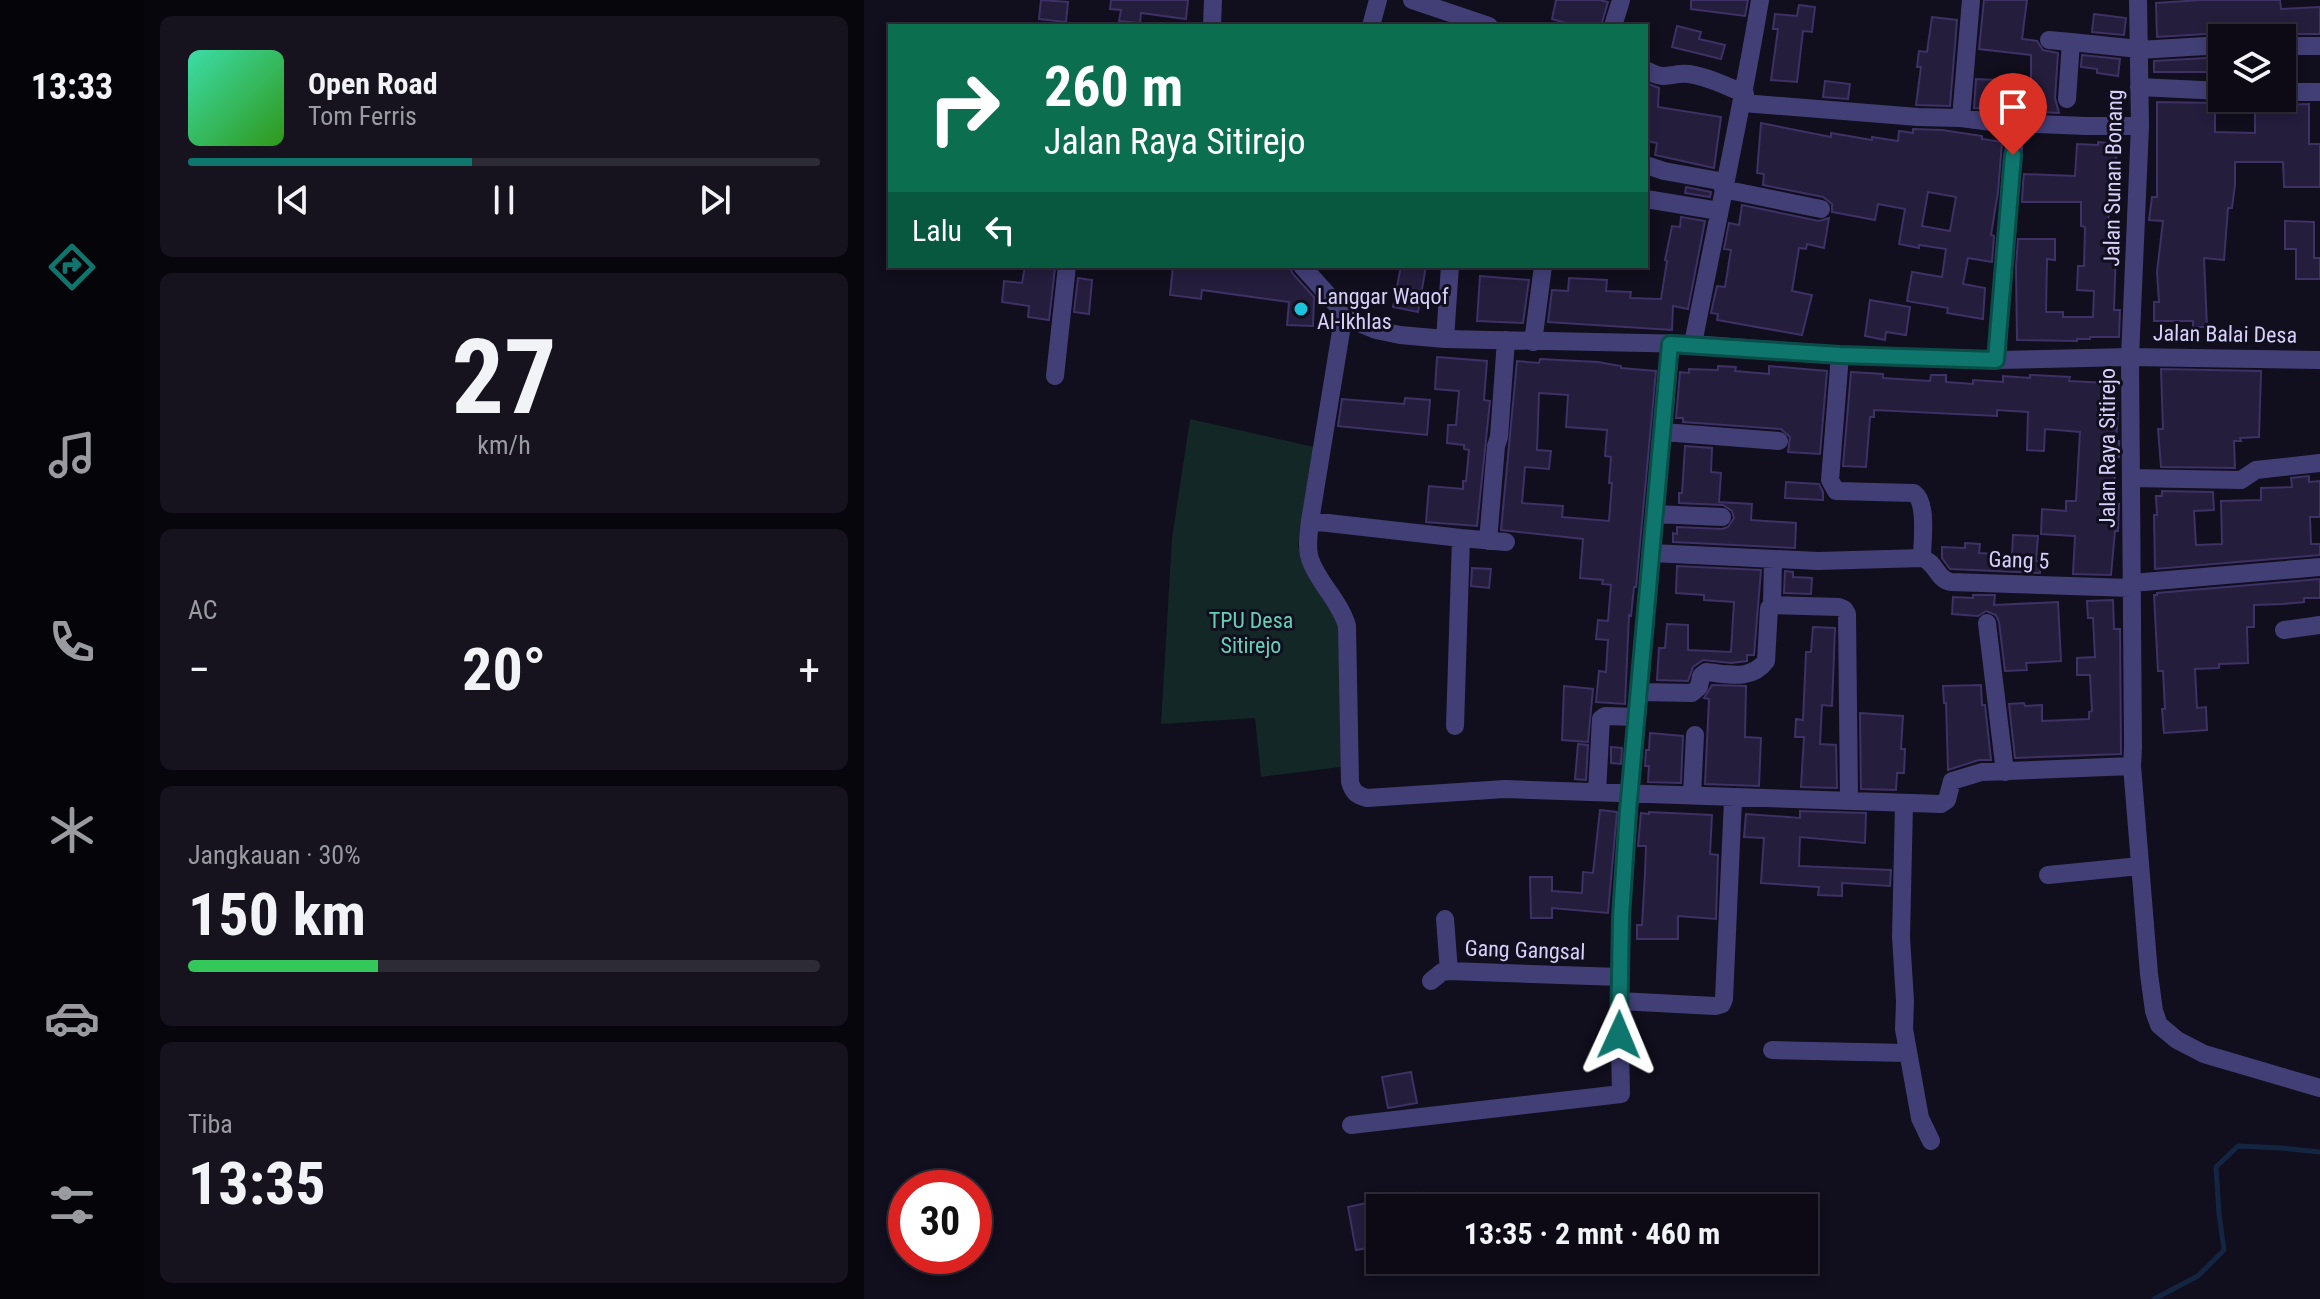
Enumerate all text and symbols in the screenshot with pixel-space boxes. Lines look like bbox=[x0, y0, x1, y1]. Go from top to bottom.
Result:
map controls bbox=[2208, 24, 2296, 112]
button: layers bbox=[2208, 24, 2296, 112]
text: 260 m bbox=[1044, 54, 1183, 120]
icon: right bbox=[912, 56, 1016, 160]
text: 13:33 bbox=[31, 66, 113, 108]
text: Open Road bbox=[308, 66, 438, 101]
pin bbox=[1979, 73, 2047, 155]
icon: arrive bbox=[1991, 85, 2035, 129]
street label: Jalan Sunan Bonang bbox=[2099, 89, 2127, 267]
text: Tom Ferris bbox=[308, 101, 417, 131]
text: Jalan Raya Sitirejo bbox=[1044, 121, 1306, 163]
icon: previous bbox=[271, 178, 315, 222]
icon: pause bbox=[482, 178, 526, 222]
icon: next bbox=[693, 178, 737, 222]
icon: left bbox=[978, 208, 1022, 252]
text: Lalu bbox=[912, 213, 962, 248]
icon: directions bbox=[44, 239, 100, 295]
place label: Langgar Waqof Al-Ikhlas bbox=[1317, 284, 1449, 334]
marker: Langgar Waqof Al-Ikhlas bbox=[1292, 300, 1310, 318]
text: 27 bbox=[451, 317, 557, 438]
street label: Jalan Balai Desa bbox=[2153, 320, 2297, 348]
street label: Jalan Raya Sitirejo bbox=[2095, 368, 2120, 528]
icon: music bbox=[44, 427, 100, 483]
text: km/h bbox=[477, 430, 531, 460]
street label: Gang 5 bbox=[1988, 546, 2050, 574]
text: AC bbox=[188, 595, 218, 625]
park label: TPU Desa Sitirejo bbox=[1209, 608, 1293, 658]
icon: phone bbox=[44, 614, 100, 670]
text: 20° bbox=[462, 634, 546, 705]
text: − bbox=[188, 644, 210, 696]
text: + bbox=[798, 644, 820, 696]
icon: climate bbox=[44, 802, 100, 858]
text: Jangkauan · 30% bbox=[188, 840, 361, 870]
text: 150 km bbox=[188, 879, 366, 950]
street label: Gang Gangsal bbox=[1464, 935, 1586, 965]
icon: car bbox=[44, 990, 100, 1046]
position arrow bbox=[1577, 993, 1661, 1077]
text: Tiba bbox=[188, 1109, 233, 1139]
text: 13:35 bbox=[188, 1148, 326, 1219]
speed limit sign: 30 bbox=[888, 1170, 992, 1274]
icon: filters bbox=[44, 1177, 100, 1233]
text: 13:35 · 2 mnt · 460 m bbox=[1464, 1216, 1720, 1251]

